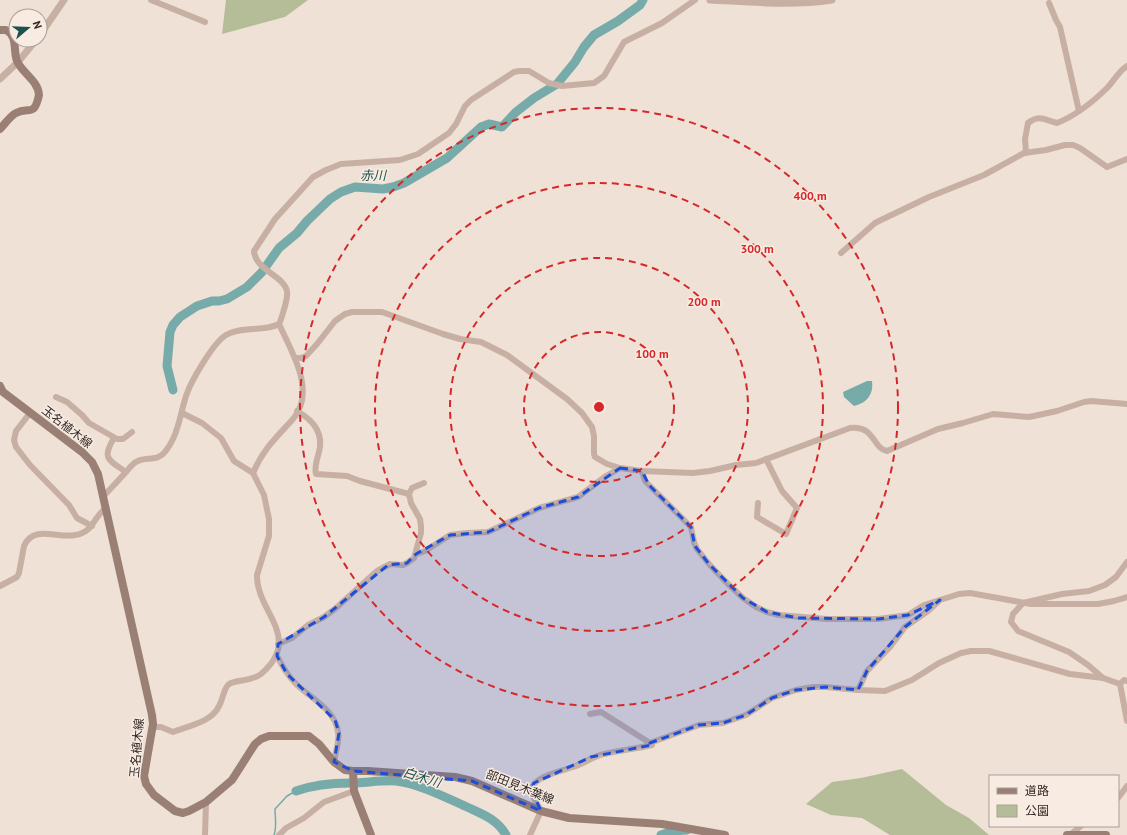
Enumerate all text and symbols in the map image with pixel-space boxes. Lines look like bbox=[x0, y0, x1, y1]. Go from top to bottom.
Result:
north arrow bbox=[8, 8, 48, 48]
text: N bbox=[30, 19, 45, 30]
water label: 赤川 bbox=[360, 167, 388, 184]
text: 400 m bbox=[793, 188, 827, 203]
text: 300 m bbox=[740, 241, 774, 256]
text: 200 m bbox=[687, 294, 721, 309]
text: 100 m bbox=[635, 346, 669, 361]
centre of rings bbox=[592, 400, 606, 414]
street label: 玉名植木線 bbox=[39, 402, 96, 451]
street label: 玉名植木線 bbox=[126, 717, 147, 779]
water label: 白木川 bbox=[401, 764, 445, 792]
street label: 部田見木葉線 bbox=[484, 766, 556, 807]
legend bbox=[989, 775, 1119, 827]
text: 道路 bbox=[1025, 783, 1049, 798]
text: 公園 bbox=[1025, 803, 1049, 818]

